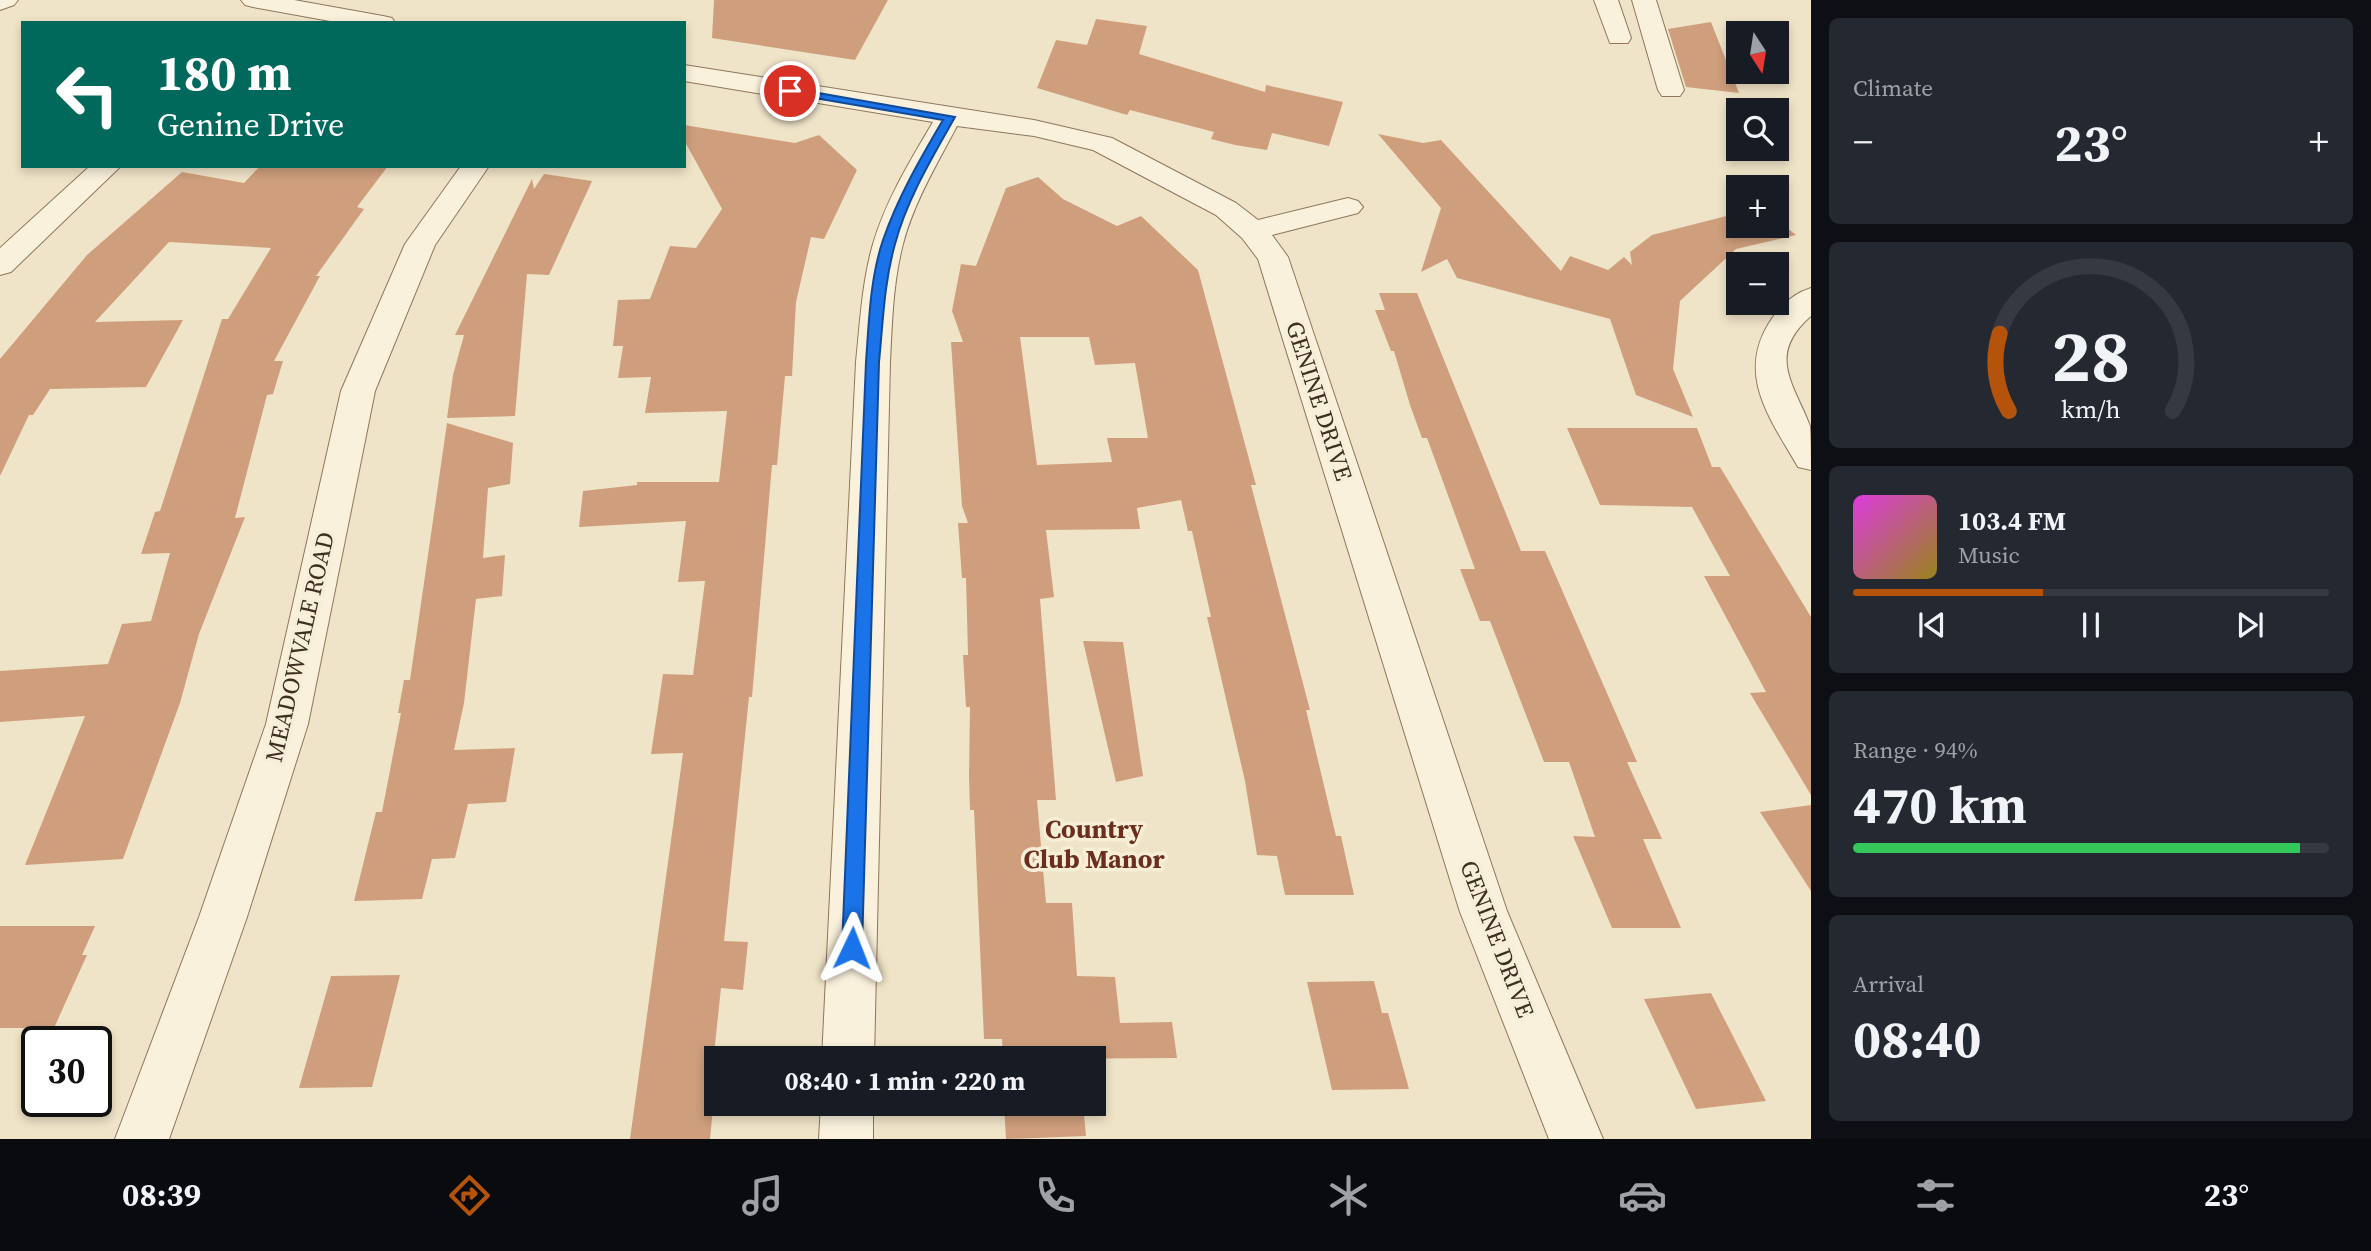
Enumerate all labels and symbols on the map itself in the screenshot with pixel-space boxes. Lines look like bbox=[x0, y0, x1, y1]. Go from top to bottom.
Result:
north arrow bbox=[1726, 21, 1788, 84]
pin bbox=[760, 61, 820, 121]
street label: GENINE DRIVE bbox=[1278, 317, 1361, 485]
street label: MEADOWVALE ROAD bbox=[257, 529, 342, 765]
district label: Country Club Manor bbox=[1023, 811, 1165, 877]
street label: GENINE DRIVE bbox=[1452, 855, 1543, 1022]
position arrow bbox=[815, 911, 889, 985]
speed limit sign: 30 bbox=[21, 1026, 112, 1117]

